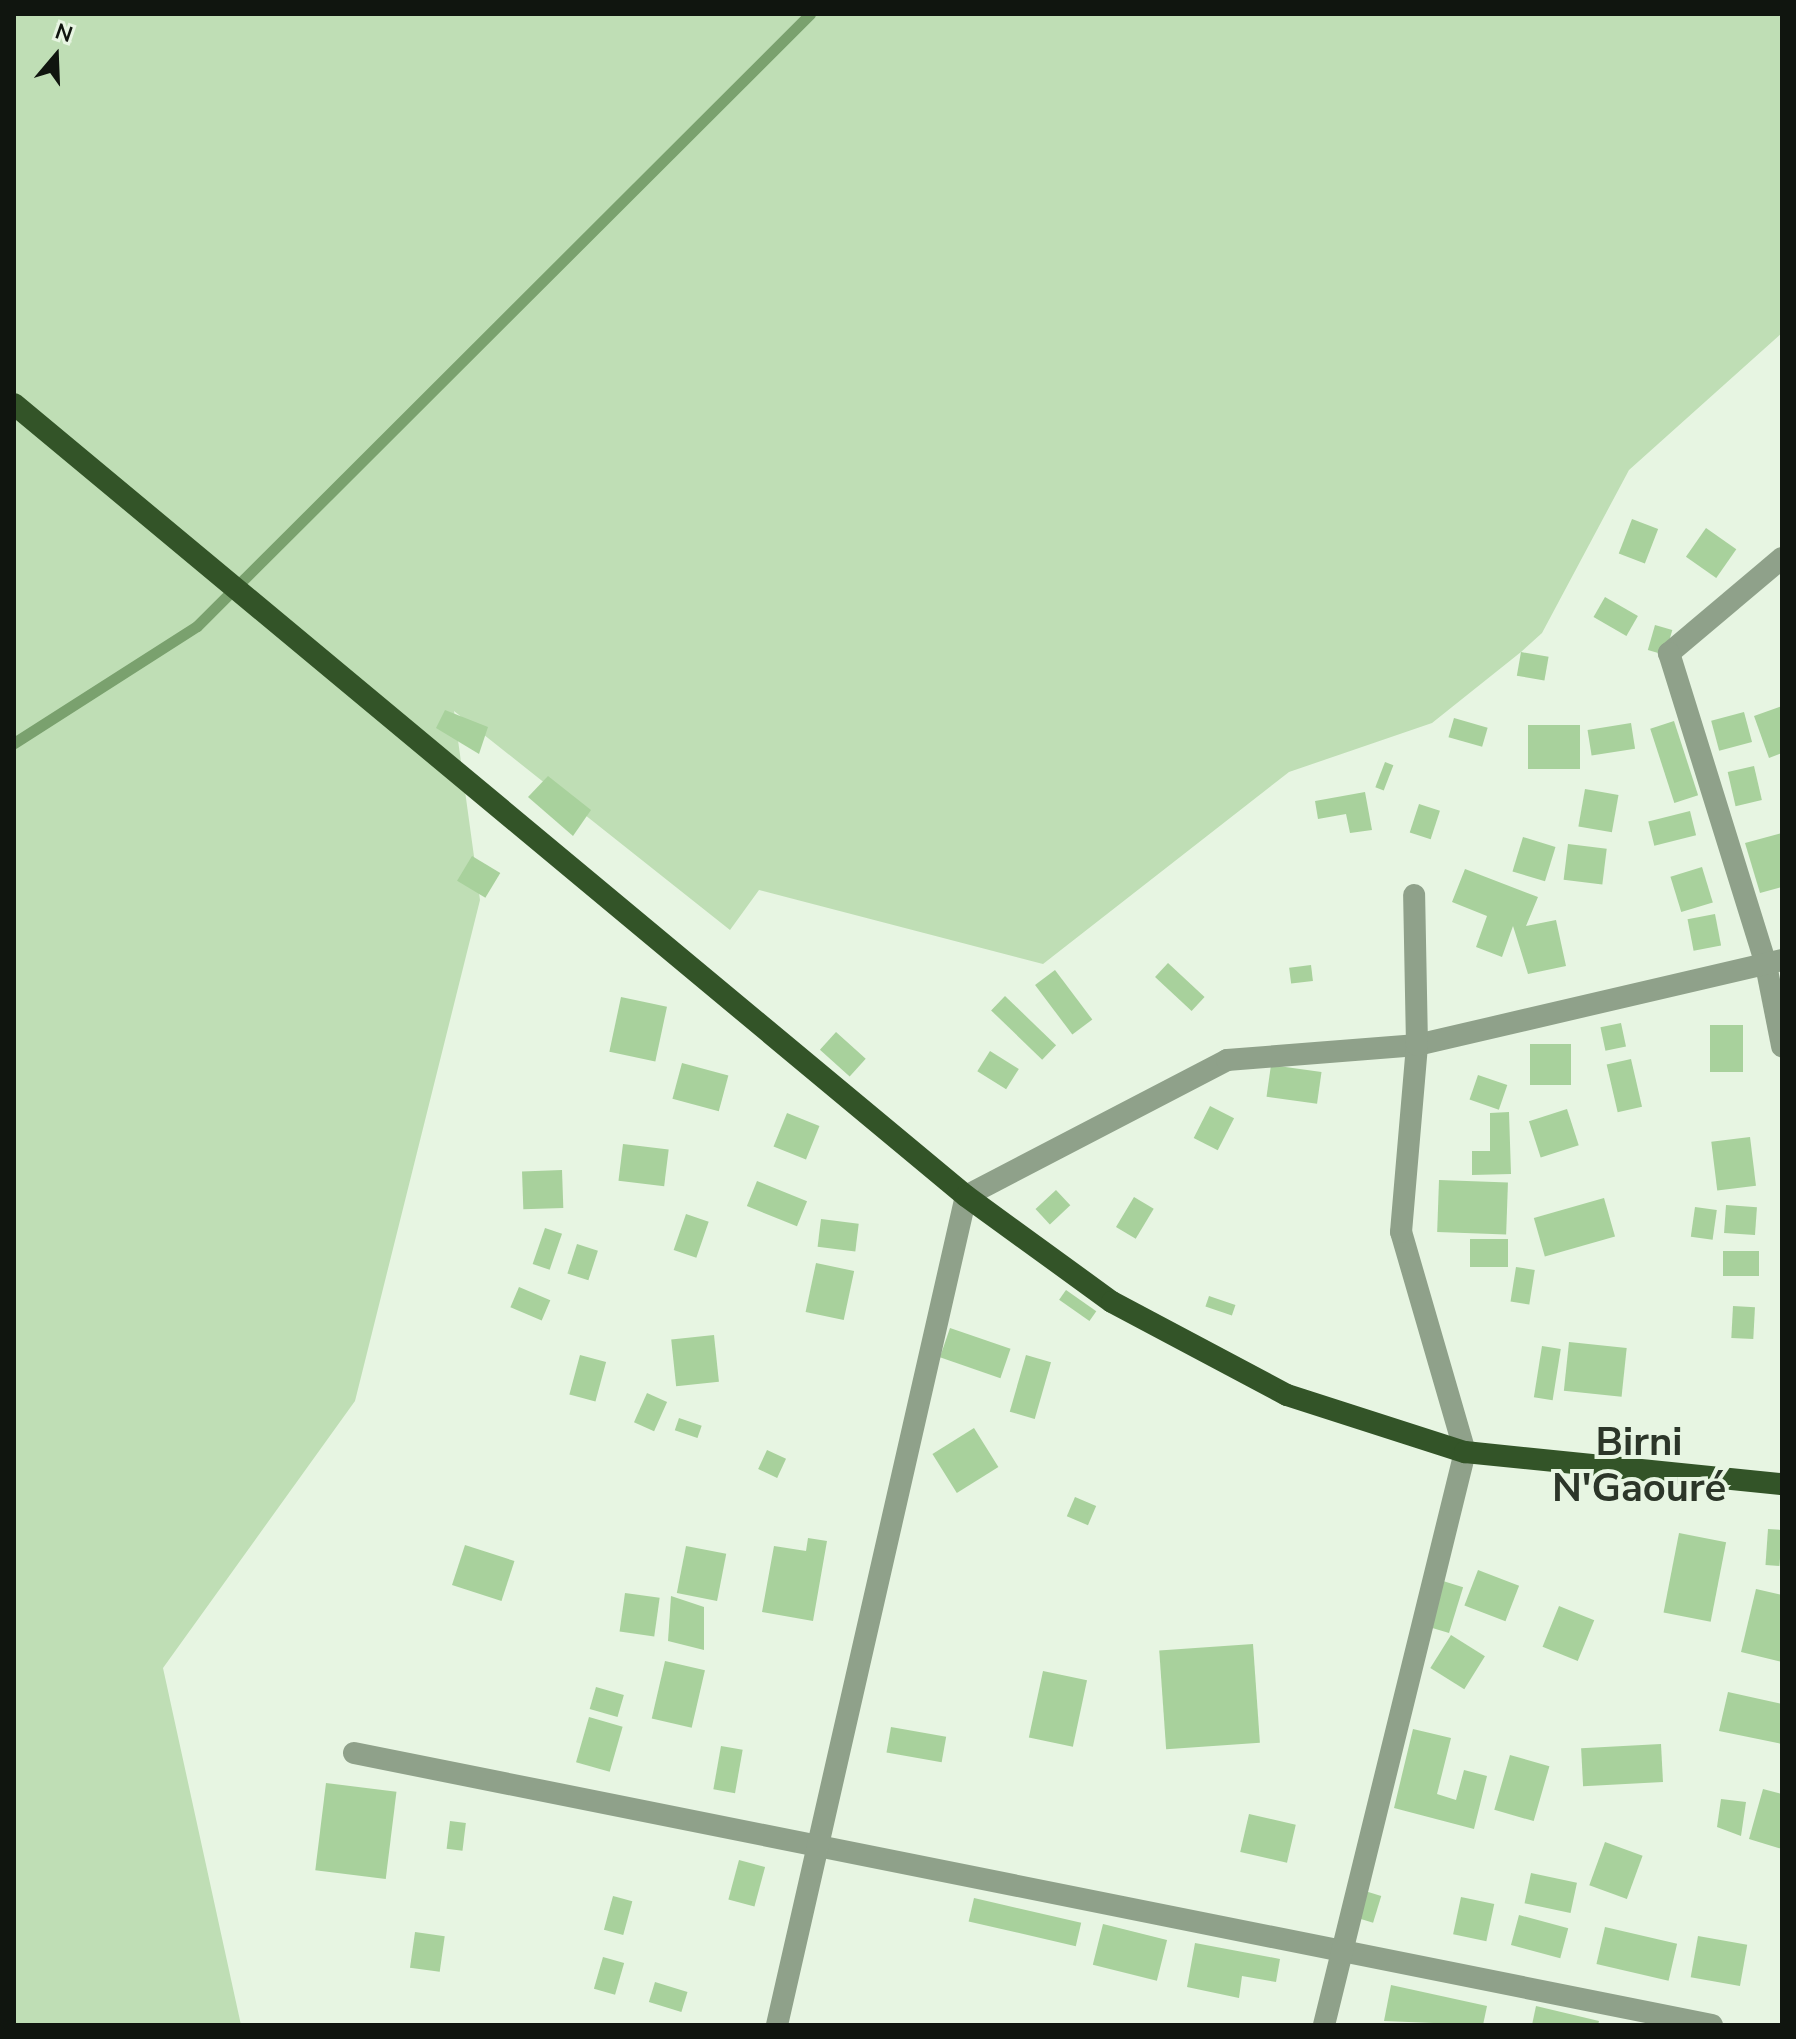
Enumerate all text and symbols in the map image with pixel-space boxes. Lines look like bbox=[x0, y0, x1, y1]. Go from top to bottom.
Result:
north arrow bbox=[16, 16, 96, 96]
text: N bbox=[51, 16, 76, 50]
district label: Birni N'Gaouré bbox=[1552, 1418, 1726, 1512]

